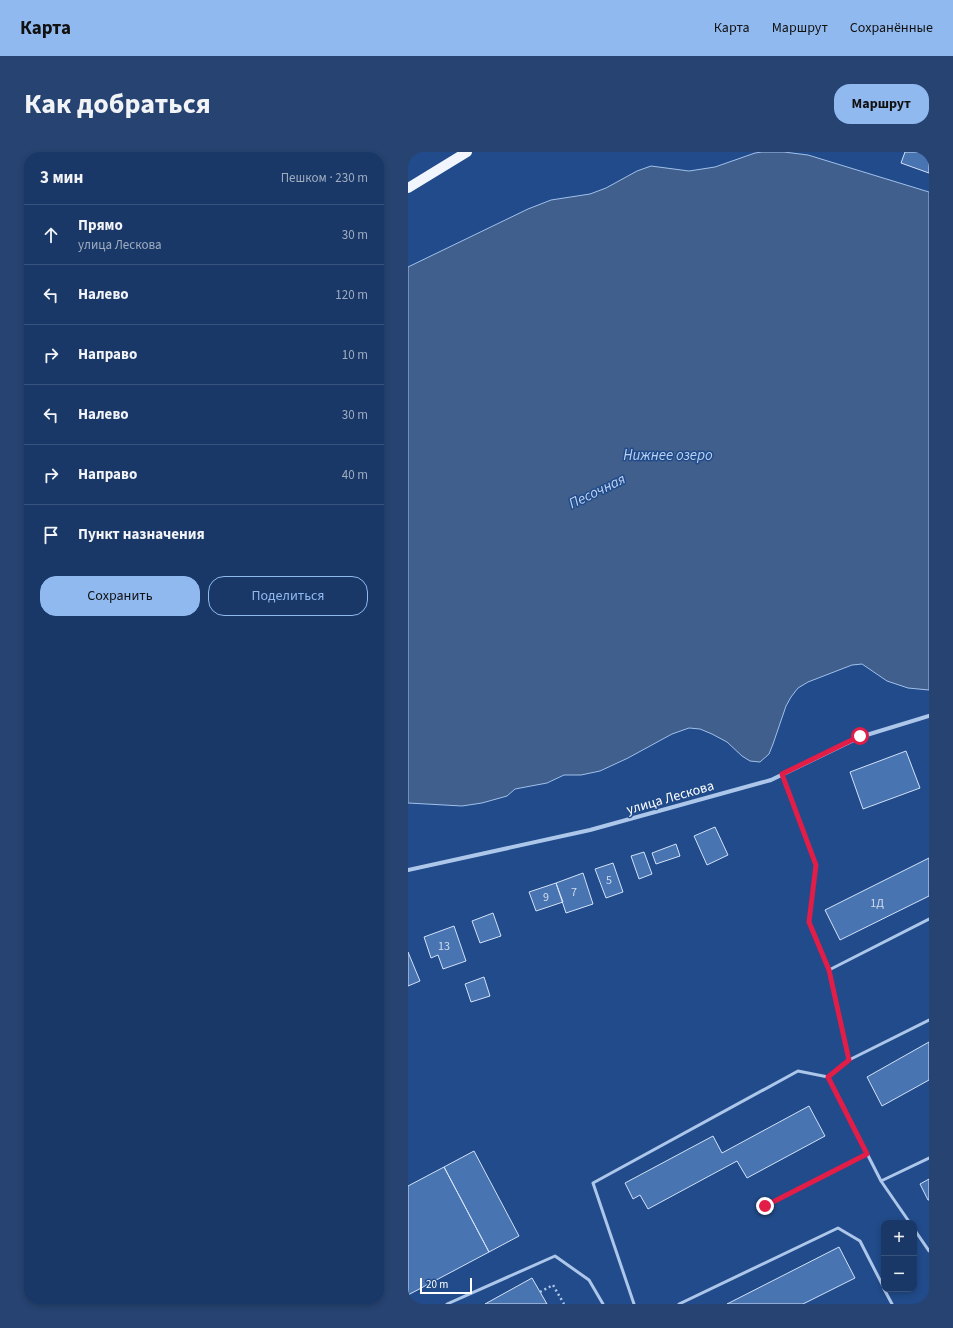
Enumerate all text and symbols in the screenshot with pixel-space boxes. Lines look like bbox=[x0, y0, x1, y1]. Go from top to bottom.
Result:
text: Карта bbox=[20, 15, 71, 42]
text: Карта bbox=[714, 18, 750, 38]
text: Маршрут bbox=[772, 18, 828, 38]
text: Сохранённые bbox=[850, 18, 933, 38]
text: Как добраться bbox=[24, 84, 211, 124]
button: Маршрут bbox=[834, 84, 929, 124]
text: 3 мин bbox=[40, 166, 83, 190]
text: Пешком · 230 m bbox=[281, 169, 368, 187]
text: Прямо bbox=[78, 215, 123, 236]
icon: ahead bbox=[40, 224, 62, 246]
text: 30 m bbox=[342, 226, 368, 244]
text: улица Лескова bbox=[78, 236, 162, 254]
icon: left bbox=[40, 284, 62, 306]
text: Налево bbox=[78, 284, 129, 305]
text: 120 m bbox=[335, 286, 368, 304]
icon: right bbox=[40, 344, 62, 366]
text: Направо bbox=[78, 344, 137, 365]
text: 10 m bbox=[342, 346, 368, 364]
icon: left bbox=[40, 404, 62, 426]
text: Налево bbox=[78, 404, 129, 425]
text: 30 m bbox=[342, 406, 368, 424]
water label: Нижнее озеро bbox=[623, 445, 713, 466]
icon: right bbox=[40, 464, 62, 486]
text: Направо bbox=[78, 464, 137, 485]
text: 40 m bbox=[342, 466, 368, 484]
water label: Песочная bbox=[565, 469, 629, 514]
icon: arrive bbox=[40, 524, 62, 546]
text: Пункт назначения bbox=[78, 524, 205, 545]
button: Сохранить bbox=[40, 576, 200, 616]
button: Поделиться bbox=[208, 576, 368, 616]
route start bbox=[851, 727, 869, 745]
street label: улица Лескова bbox=[624, 776, 716, 820]
house number: 5 bbox=[606, 872, 612, 889]
house number: 7 bbox=[571, 884, 577, 901]
house number: 9 bbox=[543, 889, 549, 906]
house number: 1Д bbox=[870, 895, 884, 912]
house number: 13 bbox=[438, 938, 450, 955]
route end bbox=[756, 1197, 774, 1215]
map controls bbox=[881, 1220, 917, 1292]
button: + bbox=[881, 1220, 917, 1256]
button: − bbox=[881, 1256, 917, 1292]
scale bar bbox=[420, 1276, 472, 1295]
text: 20 m bbox=[426, 1277, 448, 1292]

